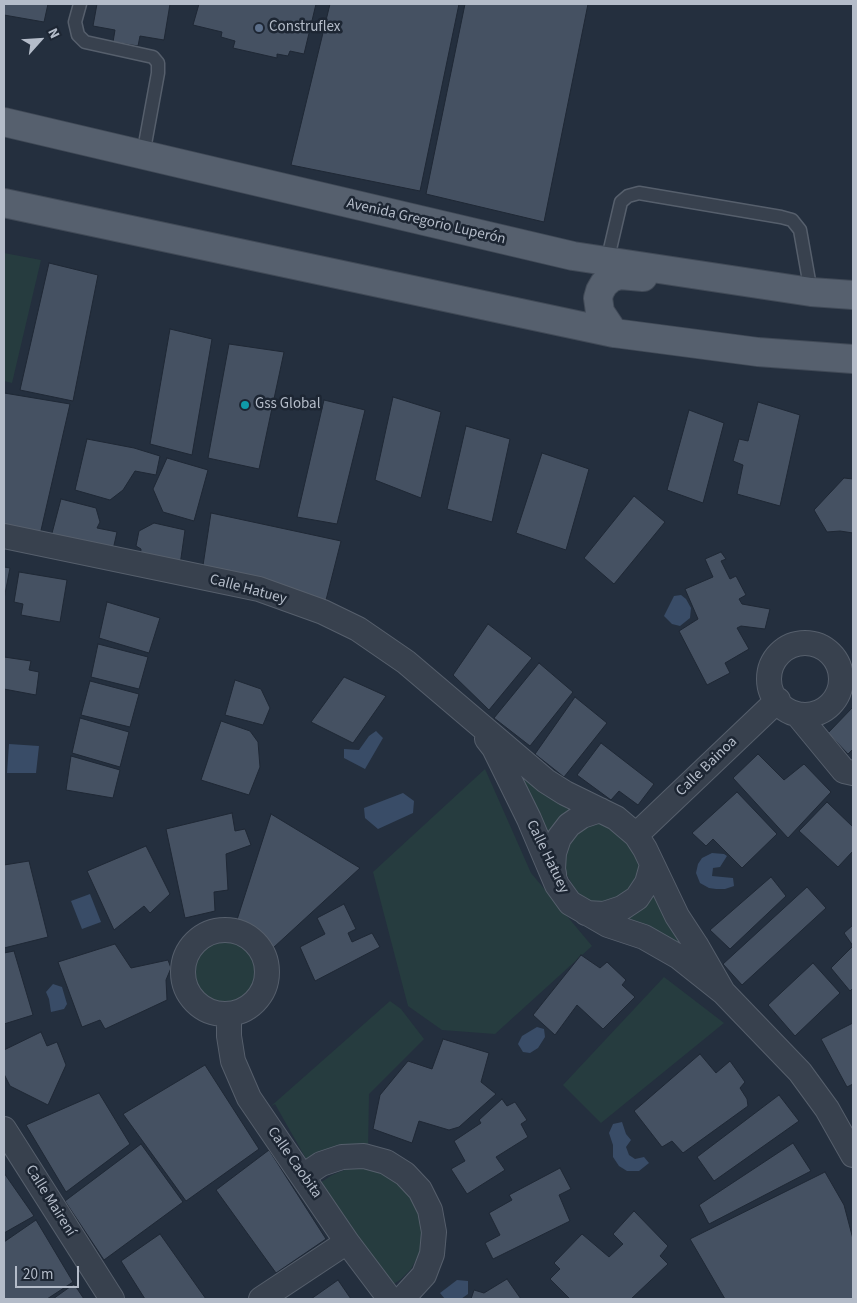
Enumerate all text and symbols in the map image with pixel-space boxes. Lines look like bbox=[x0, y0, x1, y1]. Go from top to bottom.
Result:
north arrow bbox=[15, 15, 65, 65]
place label: Construflex bbox=[269, 19, 341, 37]
marker: Construflex bbox=[253, 22, 265, 34]
text: N bbox=[42, 25, 65, 42]
street label: Avenida Gregorio Luperón bbox=[345, 195, 507, 249]
place label: Gss Global bbox=[255, 396, 321, 414]
marker: Gss Global bbox=[239, 399, 251, 411]
street label: Calle Hatuey bbox=[207, 571, 289, 609]
street label: Calle Bainoa bbox=[673, 733, 741, 801]
street label: Calle Hatuey bbox=[522, 818, 572, 896]
street label: Calle Caobita bbox=[263, 1124, 325, 1202]
street label: Calle Mairení bbox=[21, 1162, 79, 1240]
scale bar bbox=[18, 1256, 81, 1288]
text: 20 m bbox=[23, 1264, 53, 1285]

